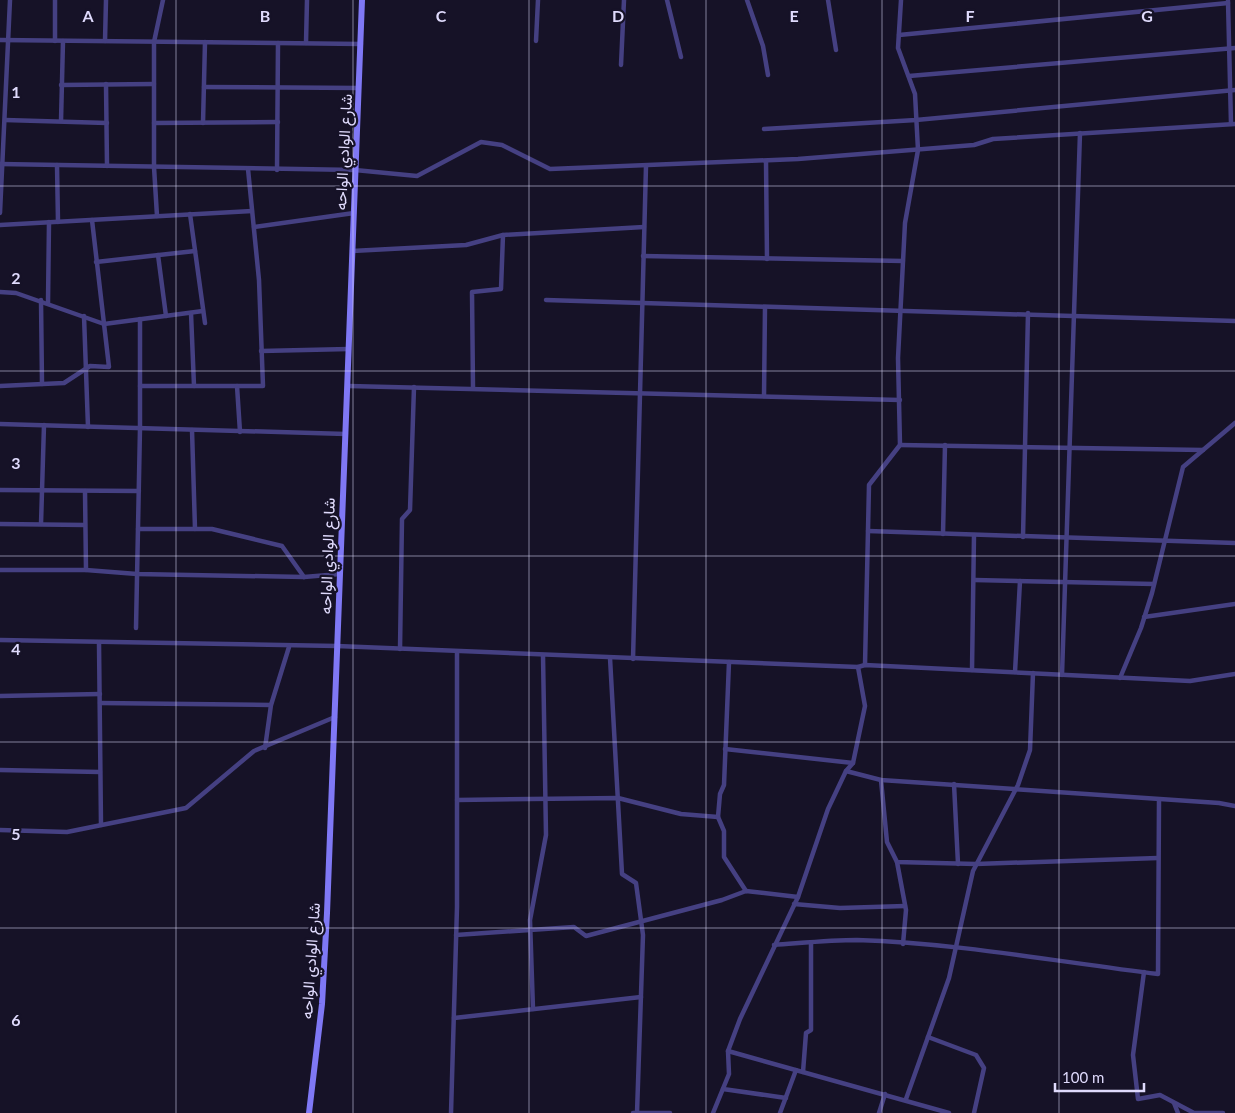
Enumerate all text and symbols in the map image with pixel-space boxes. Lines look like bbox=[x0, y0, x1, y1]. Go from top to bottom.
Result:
text: A bbox=[81, 6, 94, 25]
text: B bbox=[260, 6, 270, 25]
text: C bbox=[436, 6, 447, 25]
text: D bbox=[612, 6, 624, 25]
text: E bbox=[789, 6, 799, 25]
text: F bbox=[965, 6, 975, 25]
text: G bbox=[1141, 6, 1153, 25]
text: 1 bbox=[11, 82, 21, 101]
street label: شارع الوادي الواحه bbox=[330, 93, 360, 211]
text: 2 bbox=[11, 268, 21, 287]
text: 3 bbox=[11, 453, 21, 472]
street label: شارع الوادي الواحه bbox=[315, 497, 343, 615]
text: 4 bbox=[11, 639, 21, 658]
text: 5 bbox=[11, 824, 21, 843]
street label: شارع الوادي الواحه bbox=[296, 902, 328, 1020]
text: 6 bbox=[11, 1010, 21, 1029]
scale bar bbox=[1055, 1060, 1144, 1092]
text: 100 m bbox=[1062, 1068, 1104, 1086]

